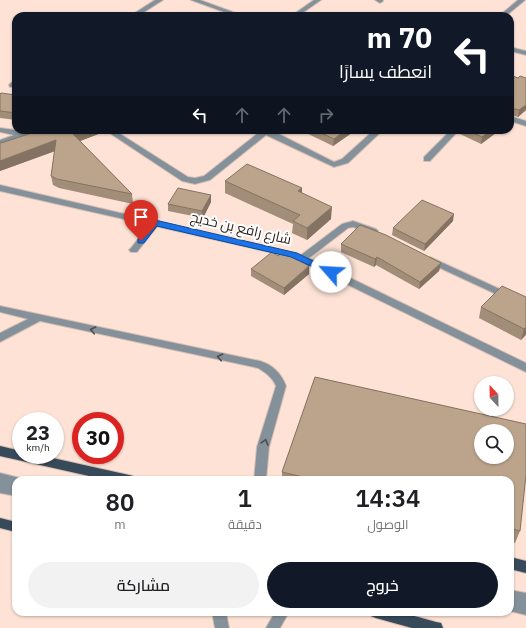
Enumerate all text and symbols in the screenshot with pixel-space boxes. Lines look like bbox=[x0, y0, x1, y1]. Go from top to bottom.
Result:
text: 70 m bbox=[367, 19, 432, 56]
icon: left bbox=[446, 28, 498, 80]
text: انعطف يسارًا bbox=[339, 60, 432, 83]
icon: left bbox=[189, 104, 211, 126]
icon: ahead bbox=[231, 104, 253, 126]
icon: ahead bbox=[273, 104, 295, 126]
icon: right bbox=[315, 104, 337, 126]
pin bbox=[124, 200, 158, 241]
icon: arrive bbox=[130, 206, 152, 228]
street label: شارع رافع بن خديج bbox=[189, 208, 293, 248]
position arrow bbox=[310, 251, 352, 293]
one-way arrow bbox=[89, 326, 96, 334]
one-way arrow bbox=[217, 353, 223, 361]
north arrow bbox=[474, 376, 514, 416]
map controls bbox=[474, 376, 514, 464]
speed limit sign: 30 bbox=[72, 412, 124, 464]
text: 23 bbox=[26, 419, 50, 446]
button: search bbox=[474, 424, 514, 464]
one-way arrow bbox=[260, 438, 269, 445]
text: km/h bbox=[26, 441, 50, 454]
text: 1 bbox=[238, 482, 252, 514]
text: 14:34 bbox=[355, 482, 420, 514]
text: 80 bbox=[106, 486, 134, 518]
text: m bbox=[114, 516, 126, 533]
text: دقيقة bbox=[228, 516, 262, 533]
text: الوصول bbox=[367, 516, 409, 533]
button: مشاركة bbox=[28, 562, 259, 608]
button: خروج bbox=[267, 562, 498, 608]

